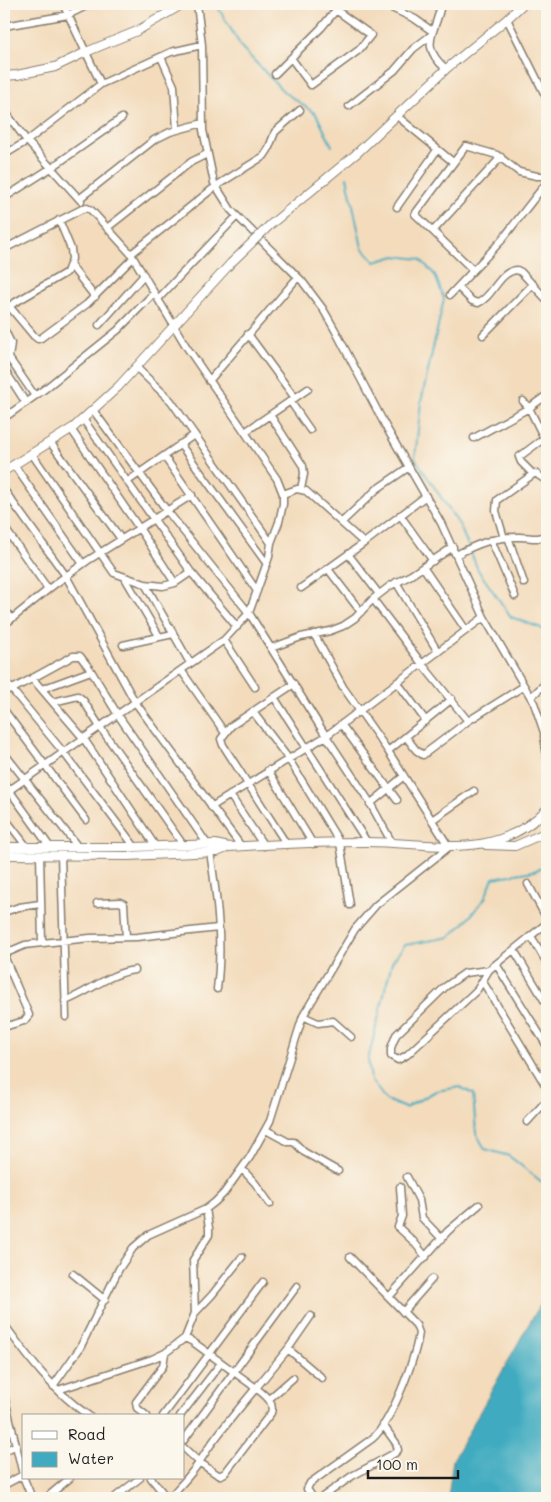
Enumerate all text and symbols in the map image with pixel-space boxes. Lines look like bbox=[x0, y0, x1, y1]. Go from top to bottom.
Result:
legend bbox=[22, 1414, 185, 1480]
text: Road bbox=[68, 1424, 105, 1444]
scale bar bbox=[368, 1447, 458, 1479]
text: Water bbox=[68, 1448, 114, 1468]
text: 100 m bbox=[376, 1454, 418, 1474]

